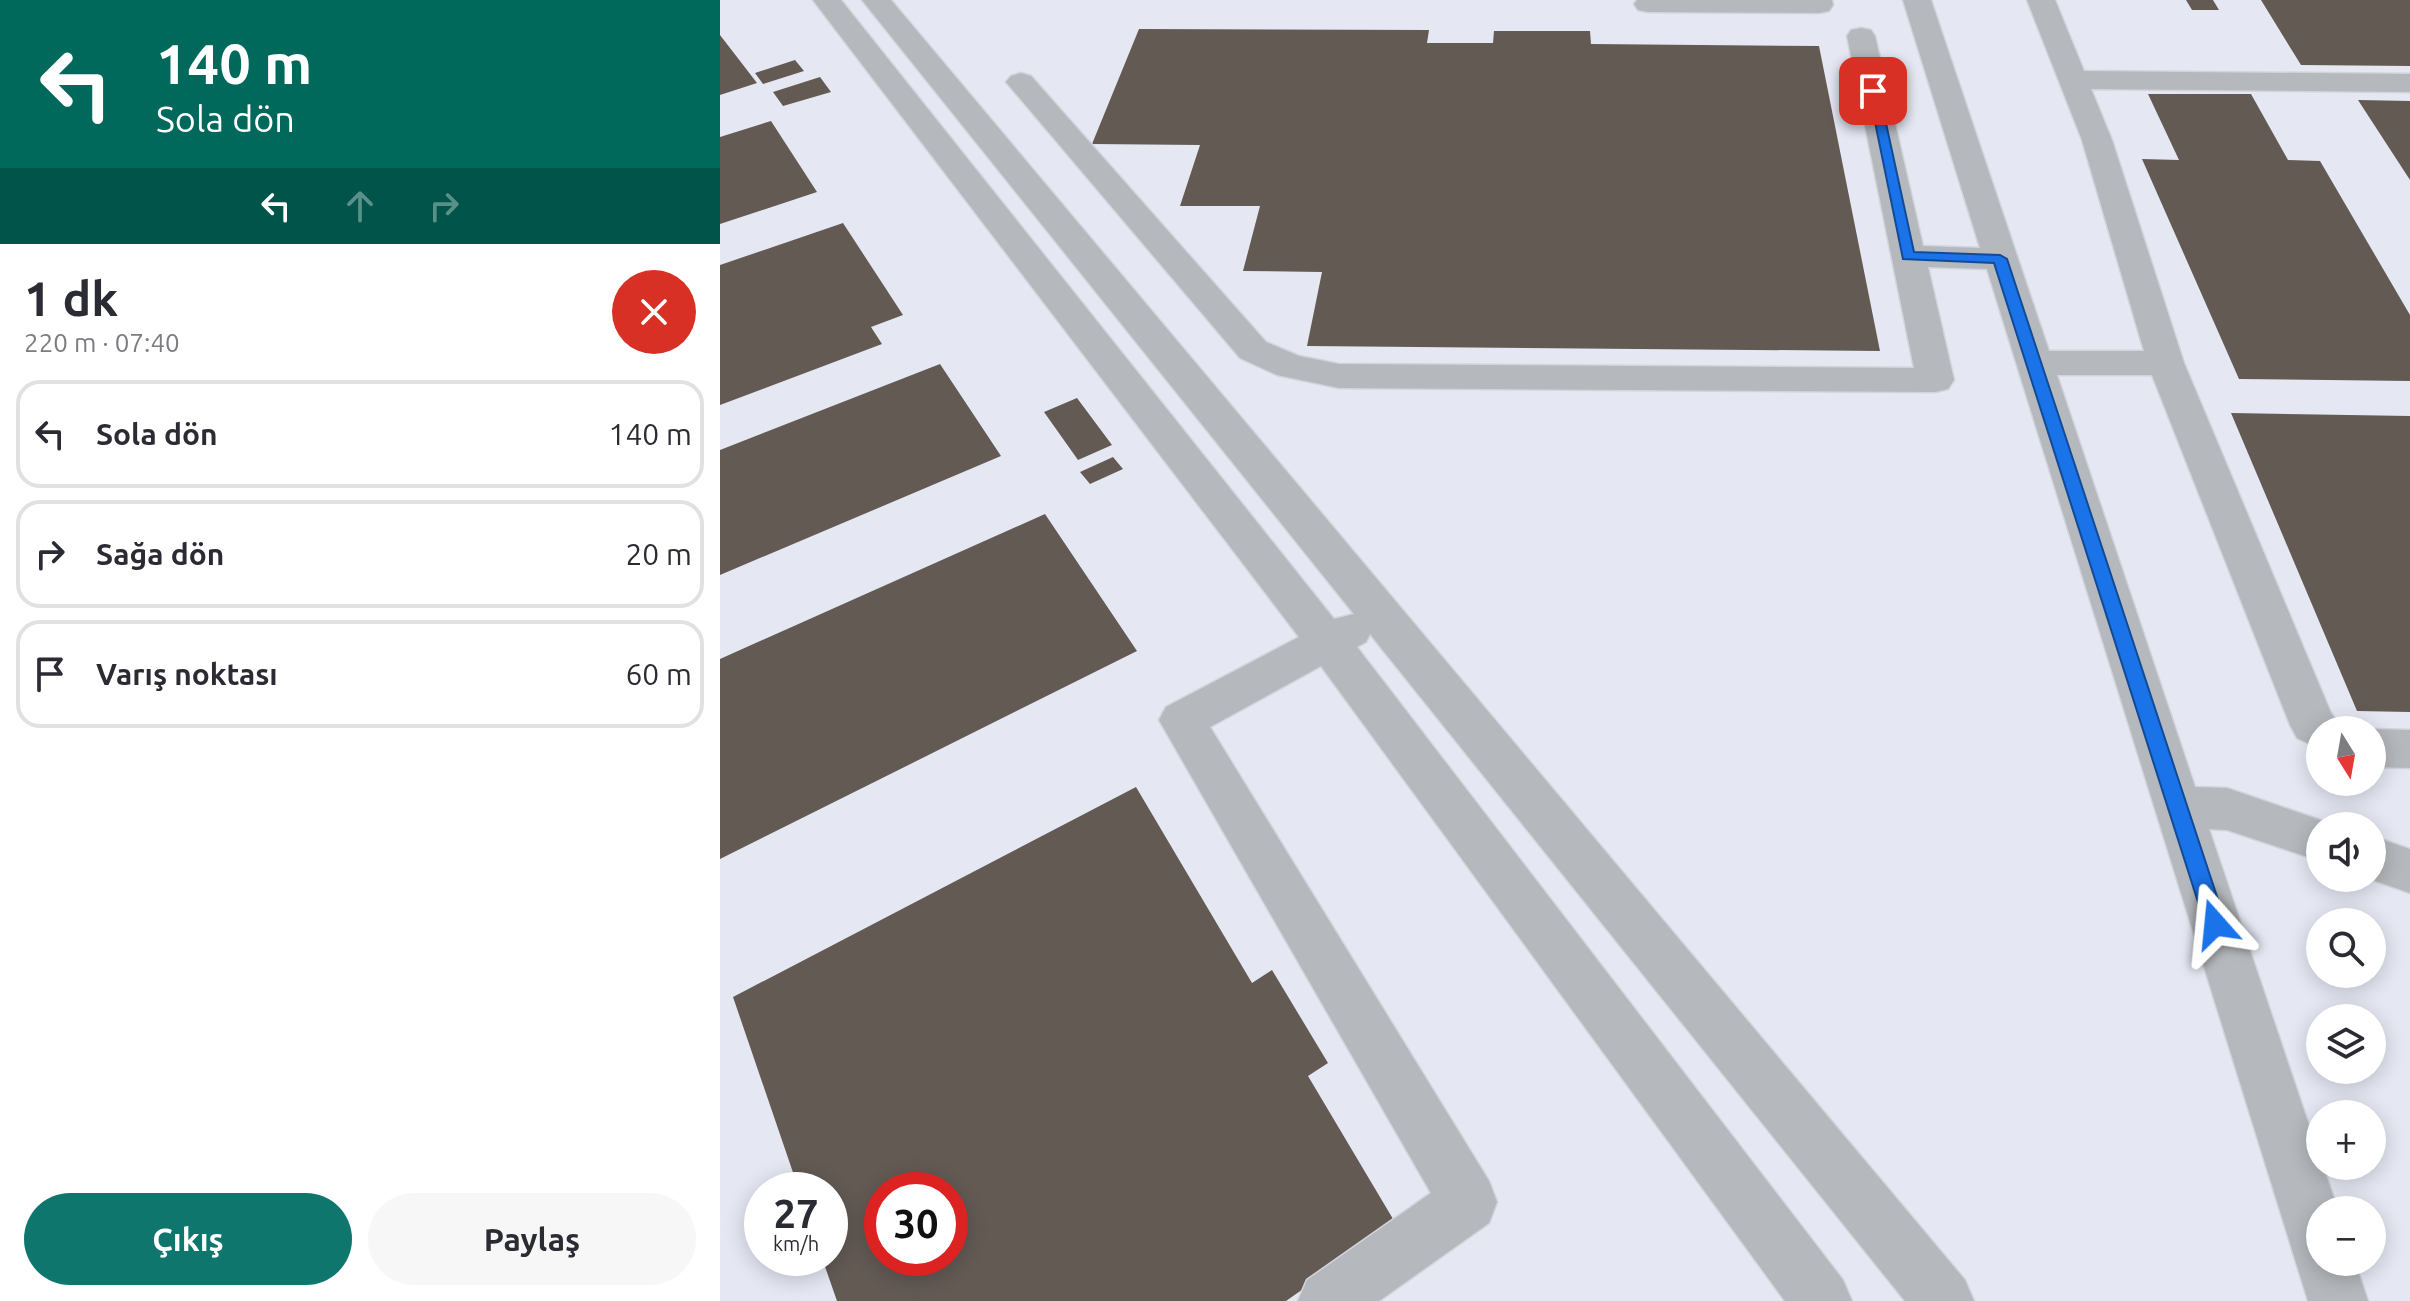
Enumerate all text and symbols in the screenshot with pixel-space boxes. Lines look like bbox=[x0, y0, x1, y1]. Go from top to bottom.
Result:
icon: left bbox=[24, 32, 128, 136]
text: 140 m bbox=[156, 32, 312, 95]
pin bbox=[1839, 57, 1907, 125]
icon: arrive bbox=[1851, 69, 1895, 113]
text: Sola dön bbox=[156, 98, 295, 139]
icon: left bbox=[254, 184, 298, 228]
icon: ahead bbox=[338, 184, 382, 228]
icon: right bbox=[422, 184, 466, 228]
button: close bbox=[612, 270, 696, 354]
text: 1 dk bbox=[24, 271, 118, 325]
text: 220 m · 07:40 bbox=[24, 328, 180, 357]
icon: left bbox=[28, 412, 72, 456]
text: Sola dön bbox=[96, 417, 218, 451]
text: 140 m bbox=[608, 417, 692, 451]
icon: right bbox=[28, 532, 72, 576]
text: Sağa dön bbox=[96, 537, 224, 571]
text: 20 m bbox=[625, 537, 692, 571]
icon: arrive bbox=[28, 652, 72, 696]
text: Varış noktası bbox=[96, 657, 278, 691]
text: 60 m bbox=[625, 657, 692, 691]
north arrow bbox=[2306, 716, 2386, 796]
map controls bbox=[2306, 716, 2386, 1276]
button: sound bbox=[2306, 812, 2386, 892]
position arrow bbox=[2173, 882, 2257, 966]
button: search bbox=[2306, 908, 2386, 988]
button: layers bbox=[2306, 1004, 2386, 1084]
button: + bbox=[2306, 1100, 2386, 1180]
speed limit sign: 30 bbox=[864, 1172, 968, 1276]
text: 27 bbox=[773, 1191, 819, 1236]
button: Çıkış bbox=[24, 1193, 352, 1285]
button: Paylaş bbox=[368, 1193, 696, 1285]
button: − bbox=[2306, 1196, 2386, 1276]
text: km/h bbox=[773, 1232, 819, 1255]

